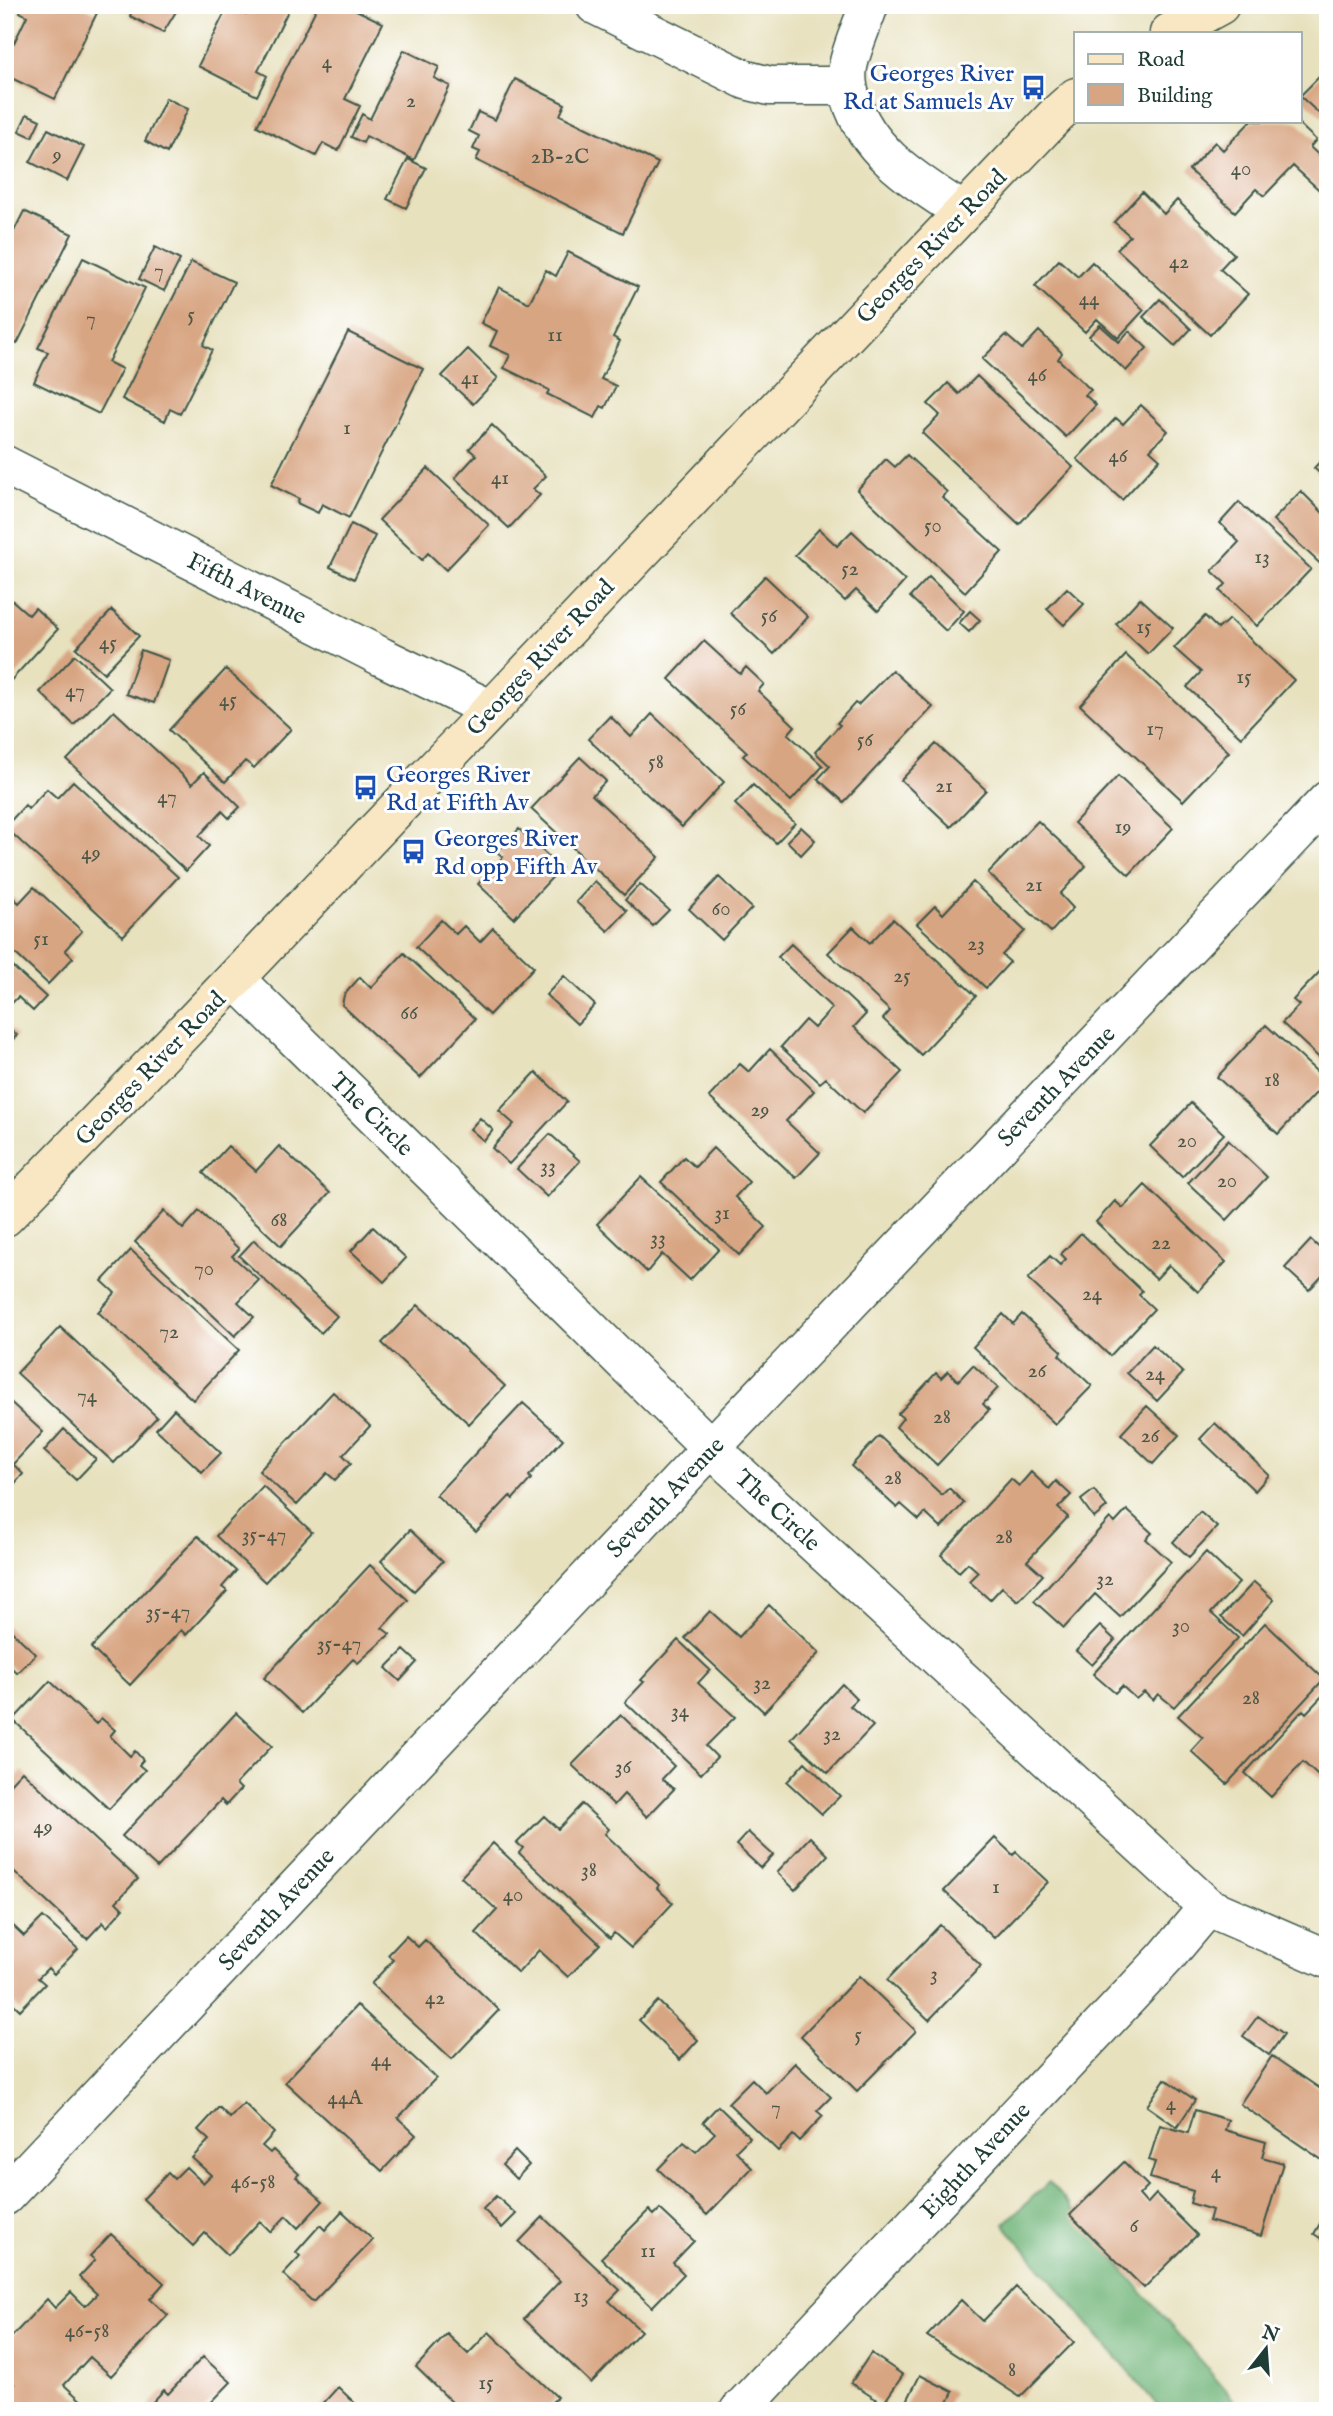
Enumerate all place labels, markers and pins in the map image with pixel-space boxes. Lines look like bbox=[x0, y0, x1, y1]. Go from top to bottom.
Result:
place label: Georges River Rd at Samuels Av bbox=[843, 59, 1014, 118]
bus stop icon: Georges River Rd at Samuels Av bbox=[1020, 73, 1048, 101]
place label: Georges River Rd at Fifth Av bbox=[386, 760, 530, 819]
bus stop icon: Georges River Rd at Fifth Av bbox=[352, 774, 380, 802]
place label: Georges River Rd opp Fifth Av bbox=[434, 824, 598, 883]
bus stop icon: Georges River Rd opp Fifth Av bbox=[400, 838, 428, 866]

